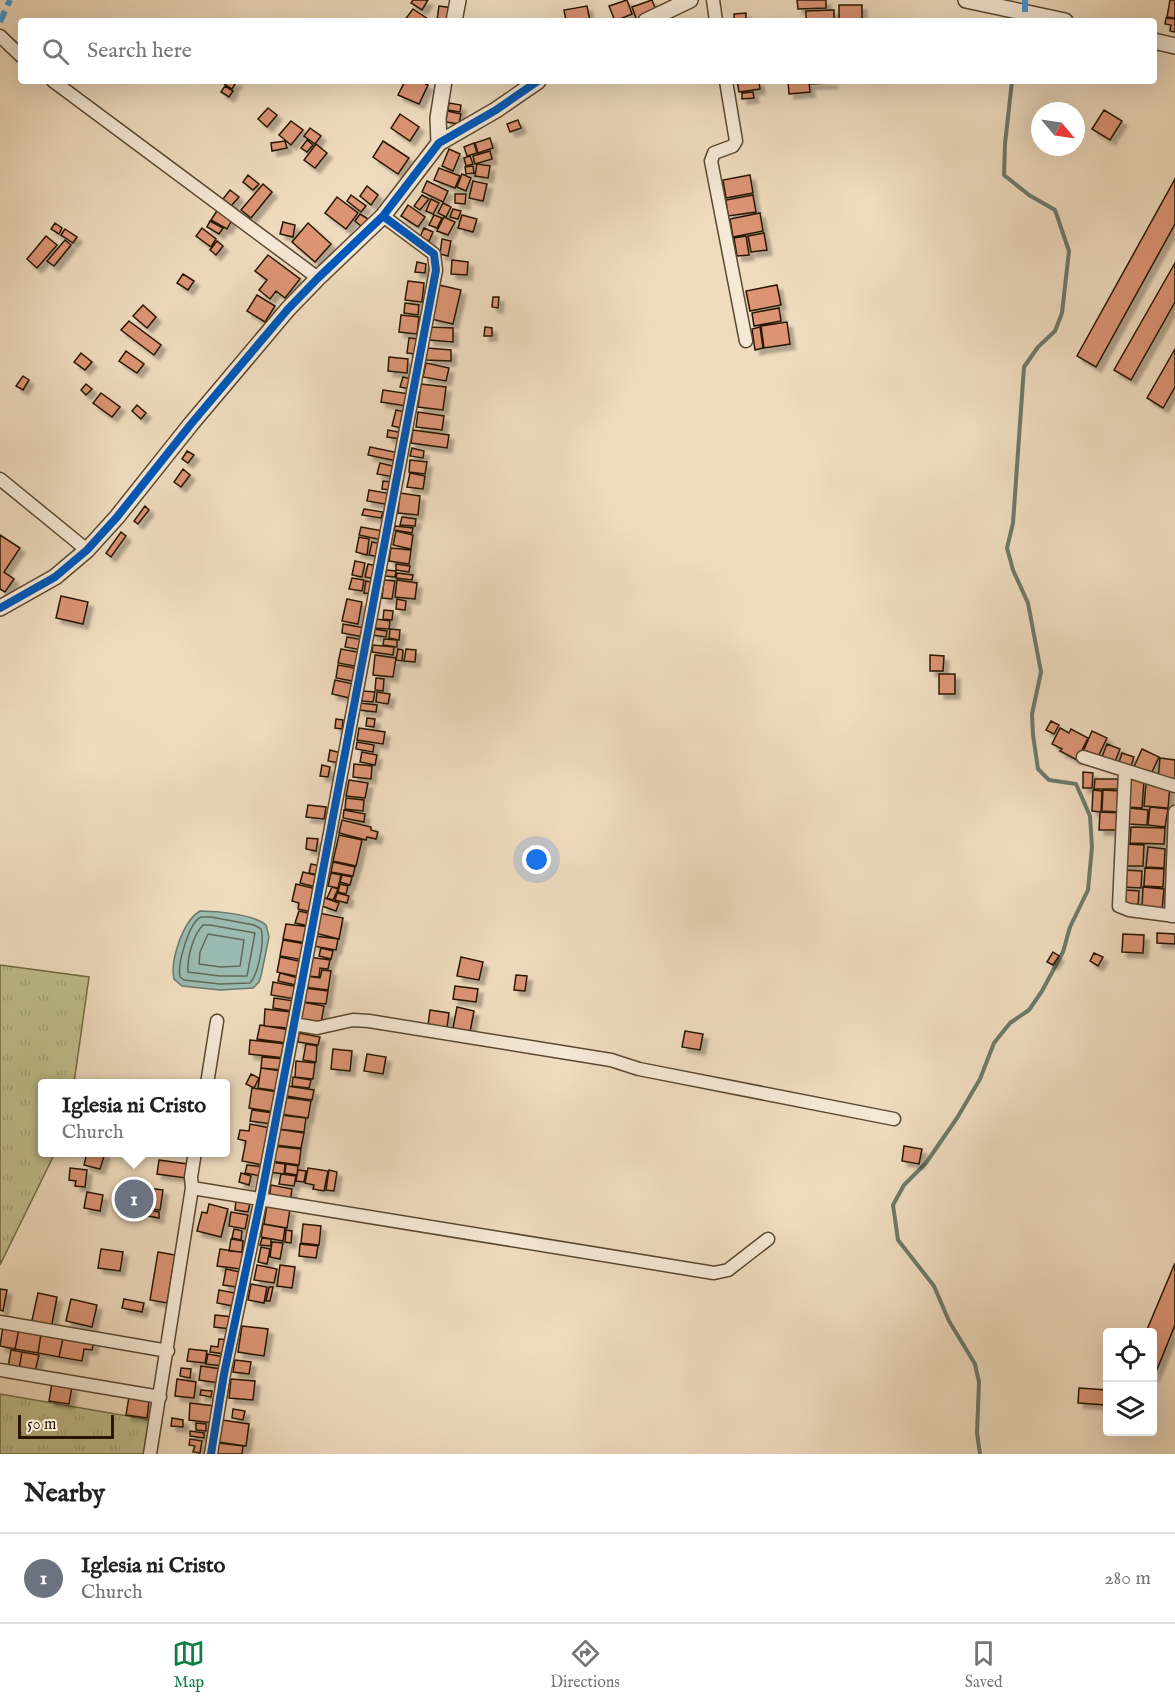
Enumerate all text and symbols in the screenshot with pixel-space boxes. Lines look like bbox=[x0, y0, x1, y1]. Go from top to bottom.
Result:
search box bbox=[18, 18, 1157, 84]
icon: search bbox=[39, 35, 72, 68]
text: Search here bbox=[87, 37, 192, 65]
north arrow bbox=[1031, 102, 1085, 156]
your location bbox=[522, 845, 551, 874]
popup bbox=[38, 1079, 230, 1157]
text: Iglesia ni Cristo bbox=[62, 1092, 206, 1120]
text: Church bbox=[62, 1120, 124, 1145]
pin: 1 bbox=[114, 1176, 154, 1222]
map controls bbox=[1103, 1328, 1157, 1436]
button: locate bbox=[1103, 1328, 1157, 1382]
button: layers bbox=[1103, 1382, 1157, 1436]
scale bar bbox=[18, 1412, 114, 1440]
text: 50 m bbox=[27, 1415, 56, 1435]
text: Nearby bbox=[24, 1477, 105, 1510]
text: Iglesia ni Cristo bbox=[81, 1552, 225, 1580]
text: 1 bbox=[40, 1566, 47, 1591]
text: 280 m bbox=[1104, 1566, 1151, 1591]
text: Church bbox=[81, 1580, 143, 1605]
tab: Map bbox=[172, 1637, 205, 1693]
tab: Directions bbox=[550, 1637, 620, 1693]
tab: Saved bbox=[965, 1637, 1003, 1693]

